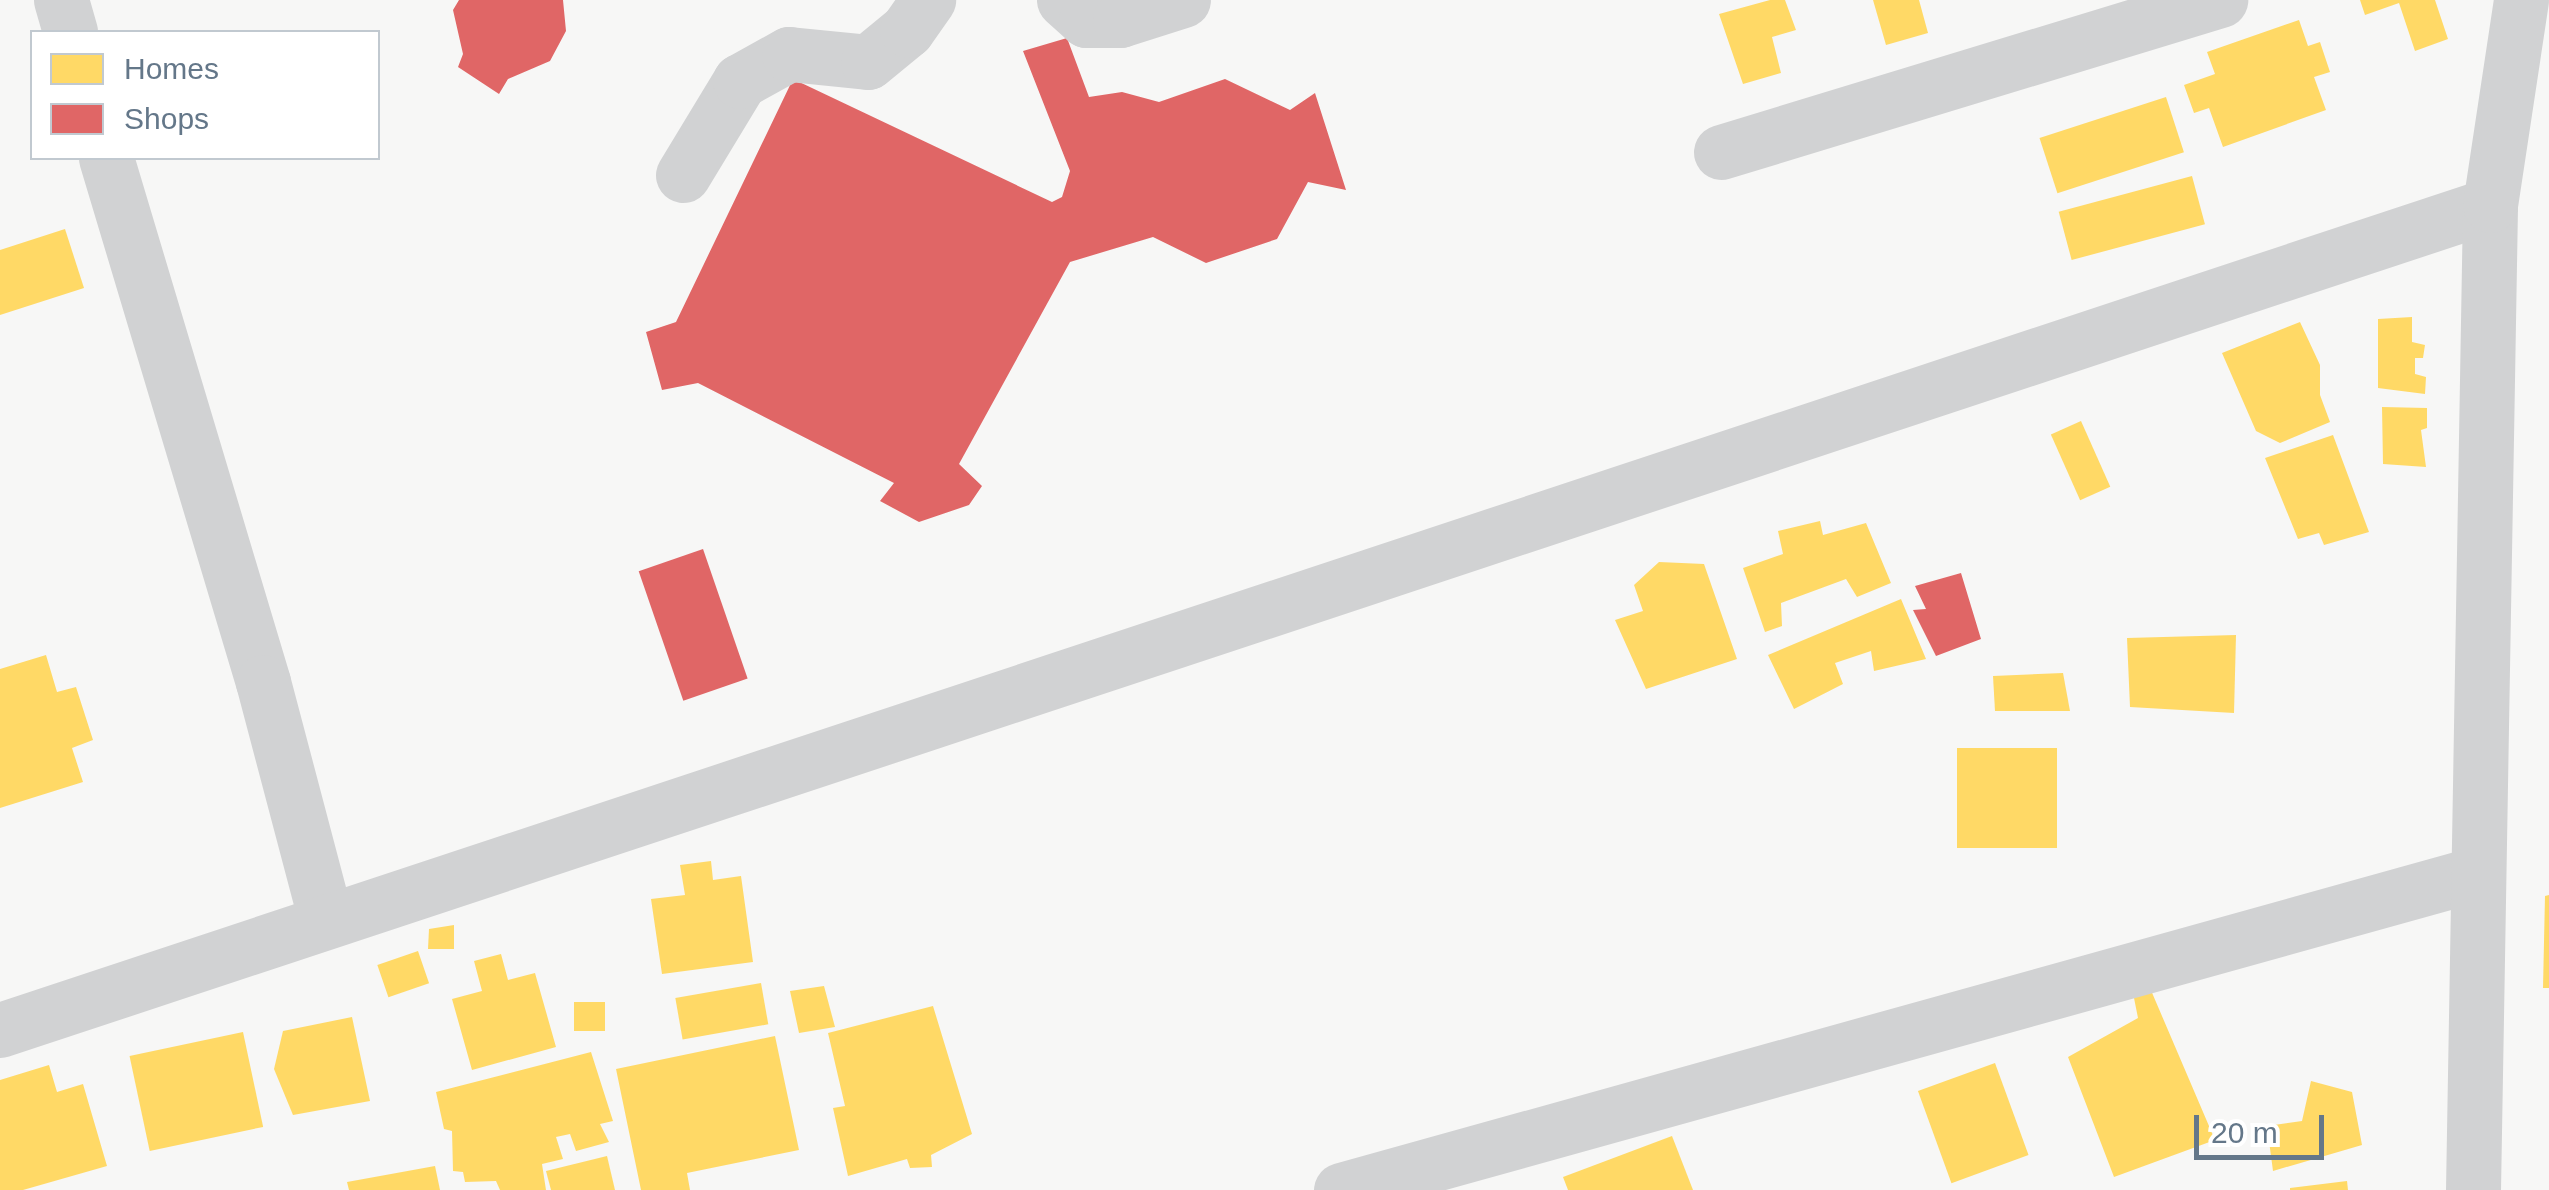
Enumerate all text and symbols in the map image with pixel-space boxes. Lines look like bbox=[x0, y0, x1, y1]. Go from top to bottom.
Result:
legend bbox=[30, 30, 380, 160]
text: Homes bbox=[124, 52, 219, 85]
text: Shops bbox=[124, 102, 209, 135]
scale bar bbox=[2199, 1095, 2329, 1157]
text: 20 m bbox=[2211, 1116, 2278, 1149]

